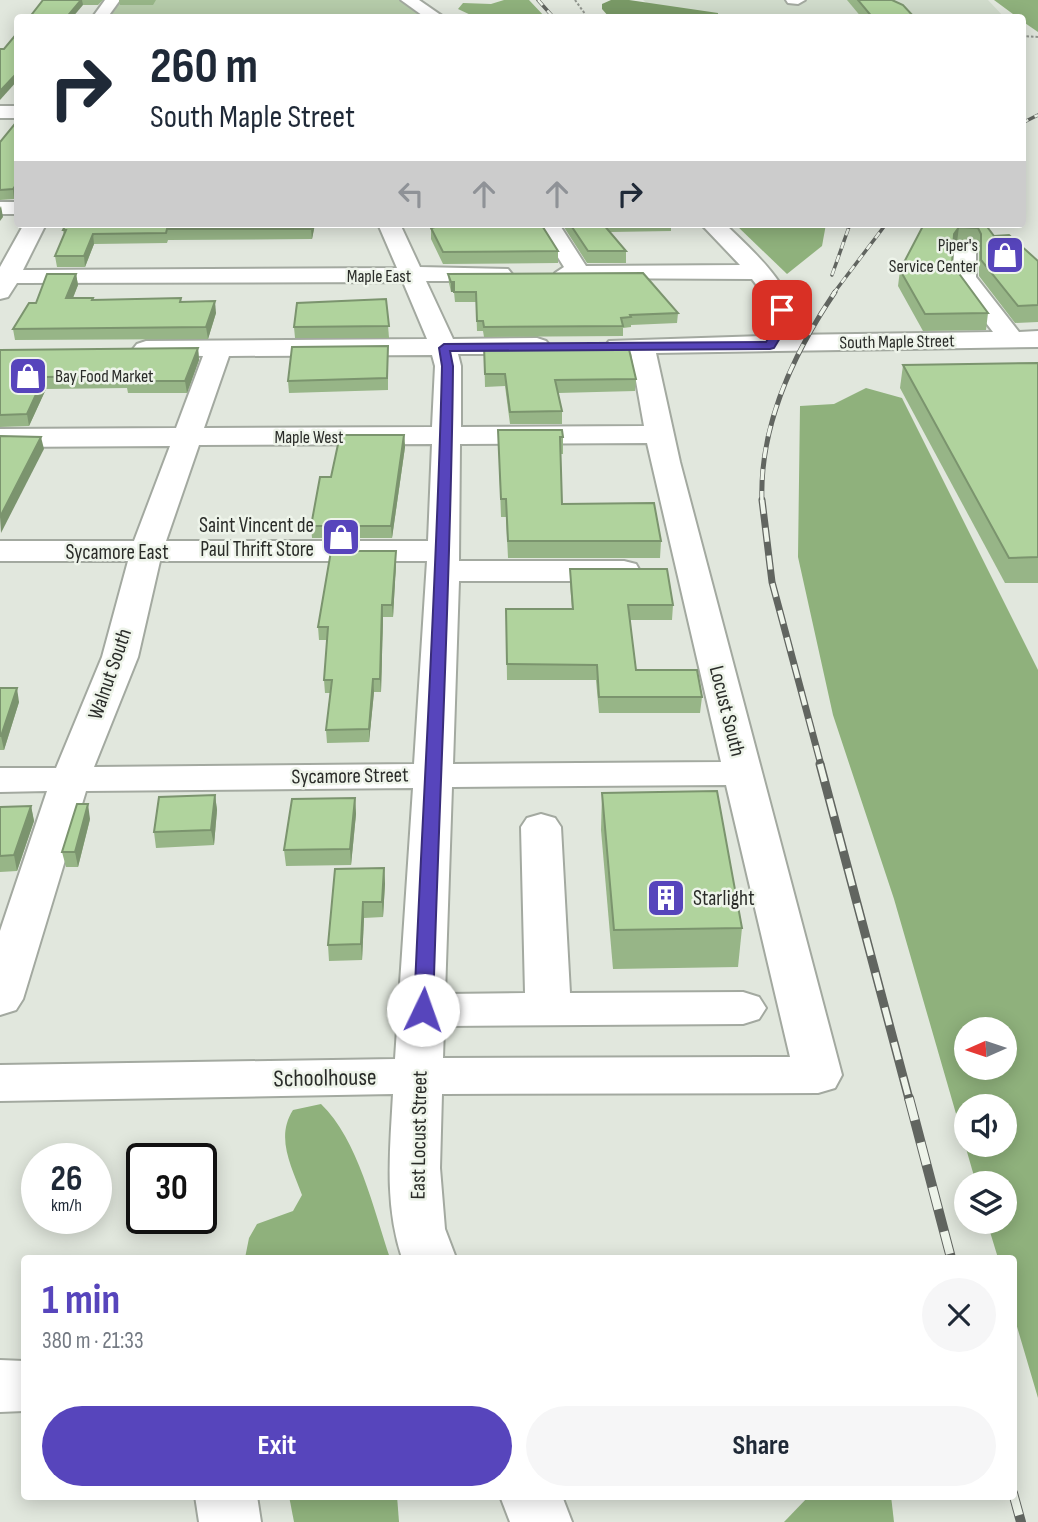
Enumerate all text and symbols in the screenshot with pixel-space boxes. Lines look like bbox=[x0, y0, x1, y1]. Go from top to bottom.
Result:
text: 260 m bbox=[150, 38, 258, 97]
icon: right bbox=[35, 42, 126, 133]
text: South Maple Street bbox=[150, 98, 355, 137]
icon: left bbox=[392, 175, 430, 213]
icon: ahead bbox=[465, 175, 503, 213]
icon: ahead bbox=[538, 175, 576, 213]
icon: right bbox=[611, 175, 649, 213]
shop icon: Piper's Service Center bbox=[984, 234, 1026, 276]
place label: Piper's Service Center bbox=[889, 235, 978, 277]
street label: Maple East bbox=[347, 266, 412, 287]
pin bbox=[752, 280, 812, 340]
icon: arrive bbox=[763, 291, 801, 329]
street label: South Maple Street bbox=[839, 330, 955, 354]
shop icon: Bay Food Market bbox=[7, 355, 49, 397]
place label: Bay Food Market bbox=[55, 366, 154, 387]
street label: Maple West bbox=[274, 427, 344, 448]
place label: Saint Vincent de Paul Thrift Store bbox=[199, 513, 314, 562]
shop icon: Saint Vincent de Paul Thrift Store bbox=[320, 516, 362, 558]
street label: Sycamore East bbox=[65, 540, 169, 565]
street label: Walnut South bbox=[83, 625, 137, 723]
street label: Locust South bbox=[704, 663, 750, 759]
street label: Sycamore Street bbox=[291, 762, 409, 790]
building icon: Starlight bbox=[645, 877, 687, 919]
place label: Starlight bbox=[693, 886, 755, 911]
position arrow bbox=[386, 973, 460, 1047]
north arrow bbox=[954, 1017, 1017, 1080]
map controls bbox=[954, 1017, 1017, 1234]
street label: Schoolhouse bbox=[273, 1063, 377, 1093]
street label: East Locust Street bbox=[405, 1070, 433, 1200]
button: sound bbox=[954, 1094, 1017, 1157]
speed limit sign: 30 bbox=[126, 1143, 217, 1234]
text: 26 bbox=[51, 1158, 82, 1201]
button: layers bbox=[954, 1171, 1017, 1234]
text: km/h bbox=[51, 1195, 82, 1216]
text: 1 min bbox=[42, 1275, 120, 1326]
button: close bbox=[922, 1278, 996, 1352]
text: 380 m · 21:33 bbox=[42, 1327, 144, 1355]
button: Exit bbox=[42, 1406, 512, 1486]
button: Share bbox=[526, 1406, 996, 1486]

